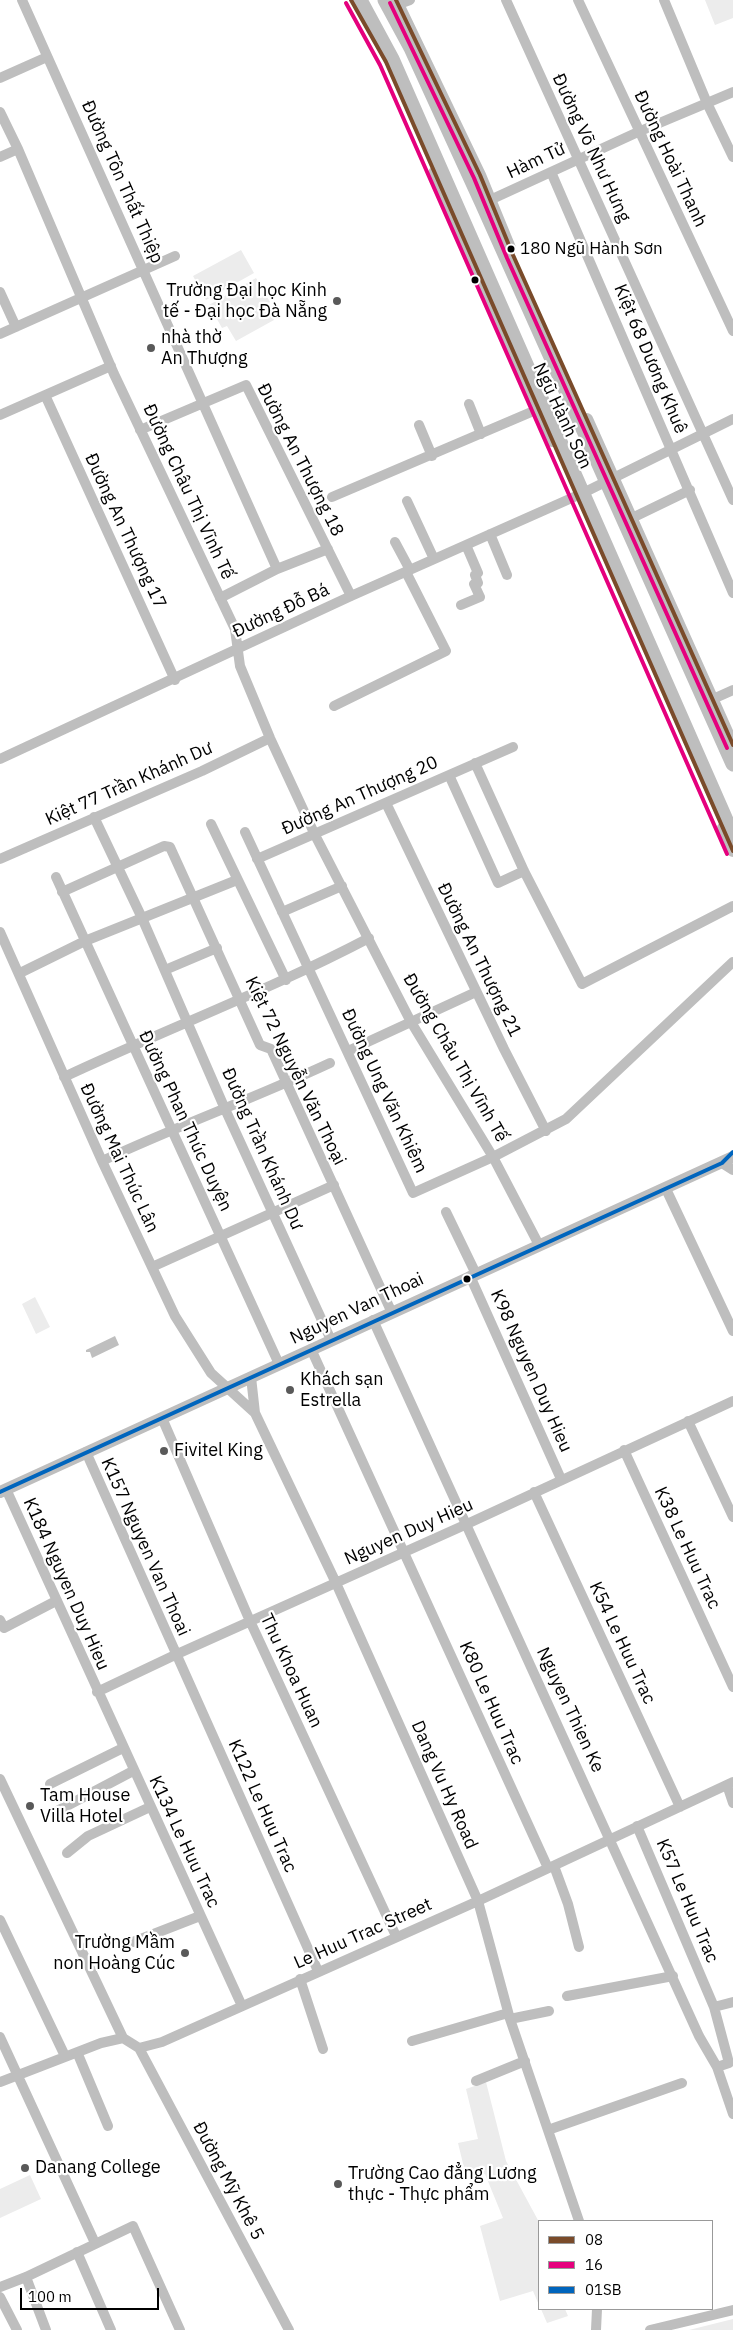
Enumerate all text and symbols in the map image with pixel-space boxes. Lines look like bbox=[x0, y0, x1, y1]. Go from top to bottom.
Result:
street label: Đường Võ Như Hưng bbox=[547, 70, 635, 226]
street label: Đường Hoài Thanh bbox=[629, 87, 711, 231]
street label: Đường Tôn Thất Thiệp bbox=[76, 97, 168, 267]
street label: Hàm Tử bbox=[503, 138, 569, 184]
place label: 180 Ngũ Hành Sơn bbox=[520, 239, 663, 259]
marker: 180 Ngũ Hành Sơn bbox=[506, 244, 516, 254]
unlabelled marker bbox=[470, 275, 480, 285]
place label: Trường Đại học Kinh tế - Đại học Đà Nẵng bbox=[163, 280, 327, 322]
street label: Kiệt 68 Dương Khuê bbox=[609, 281, 691, 437]
marker: Trường Đại học Kinh tế - Đại học Đà Nẵng bbox=[331, 295, 343, 307]
place label: nhà thờ An Thượng bbox=[161, 327, 248, 369]
marker: nhà thờ An Thượng bbox=[145, 342, 157, 354]
street label: Ngũ Hành Sơn bbox=[528, 360, 596, 472]
street label: Đường An Thượng 18 bbox=[252, 380, 348, 540]
street label: Đường Châu Thị Vĩnh Tế bbox=[138, 401, 238, 583]
street label: Đường An Thượng 17 bbox=[80, 450, 170, 612]
street label: Đường Đỗ Bá bbox=[229, 579, 333, 643]
street label: Kiệt 77 Trần Khánh Dư bbox=[42, 737, 216, 831]
street label: Đường An Thượng 20 bbox=[278, 752, 442, 840]
street label: Đường An Thượng 21 bbox=[432, 879, 526, 1041]
street label: Đường Châu Thị Vĩnh Tế bbox=[398, 970, 512, 1146]
street label: Kiệt 72 Nguyễn Văn Thoại bbox=[240, 973, 350, 1169]
street label: Đường Ung Văn Khiêm bbox=[336, 1005, 432, 1177]
street label: Đường Phan Thúc Duyện bbox=[134, 1027, 236, 1215]
street label: Đường Trần Khánh Dư bbox=[217, 1065, 307, 1233]
street label: Đường Mai Thúc Lân bbox=[75, 1080, 163, 1236]
street label: Nguyen Van Thoai bbox=[287, 1269, 427, 1349]
unlabelled marker bbox=[462, 1274, 472, 1284]
street label: K98 Nguyen Duy Hieu bbox=[485, 1286, 577, 1456]
place label: Khách sạn Estrella bbox=[300, 1369, 383, 1412]
marker: Khách sạn Estrella bbox=[284, 1384, 296, 1396]
place label: Fivitel King bbox=[174, 1440, 263, 1462]
marker: Fivitel King bbox=[158, 1445, 170, 1457]
street label: K157 Nguyen Van Thoai bbox=[96, 1454, 194, 1640]
street label: K38 Le Huu Trac bbox=[649, 1483, 725, 1613]
street label: K184 Nguyen Duy Hieu bbox=[18, 1494, 114, 1674]
street label: Nguyen Duy Hieu bbox=[341, 1494, 477, 1570]
street label: K54 Le Huu Trac bbox=[584, 1578, 660, 1708]
street label: Thu Khoa Huan bbox=[255, 1611, 327, 1731]
street label: K80 Le Huu Trac bbox=[454, 1638, 528, 1768]
street label: Nguyen Thien Ke bbox=[532, 1644, 608, 1776]
street label: Dang Vu Hy Road bbox=[406, 1718, 482, 1852]
street label: K122 Le Huu Trac bbox=[223, 1736, 301, 1876]
street label: K134 Le Huu Trac bbox=[144, 1773, 224, 1911]
place label: Tam House Villa Hotel bbox=[40, 1785, 130, 1828]
marker: Tam House Villa Hotel bbox=[24, 1800, 36, 1812]
street label: K57 Le Huu Trac bbox=[651, 1836, 723, 1966]
street label: Le Huu Trac Street bbox=[291, 1894, 435, 1974]
place label: Trường Mầm non Hoàng Cúc bbox=[53, 1932, 175, 1975]
marker: Trường Mầm non Hoàng Cúc bbox=[179, 1947, 191, 1959]
street label: Đường Mỹ Khê 5 bbox=[188, 2118, 268, 2244]
place label: Danang College bbox=[35, 2157, 161, 2179]
marker: Danang College bbox=[19, 2162, 31, 2174]
place label: Trường Cao đẳng Lương thực - Thực phẩm bbox=[348, 2163, 536, 2206]
marker: Trường Cao đẳng Lương thực - Thực phẩm bbox=[332, 2178, 344, 2190]
legend bbox=[538, 2220, 713, 2310]
text: 08 bbox=[585, 2230, 603, 2249]
text: 16 bbox=[585, 2255, 603, 2274]
scale bar bbox=[22, 2278, 161, 2310]
text: 01SB bbox=[585, 2280, 622, 2299]
text: 100 m bbox=[28, 2287, 72, 2306]

